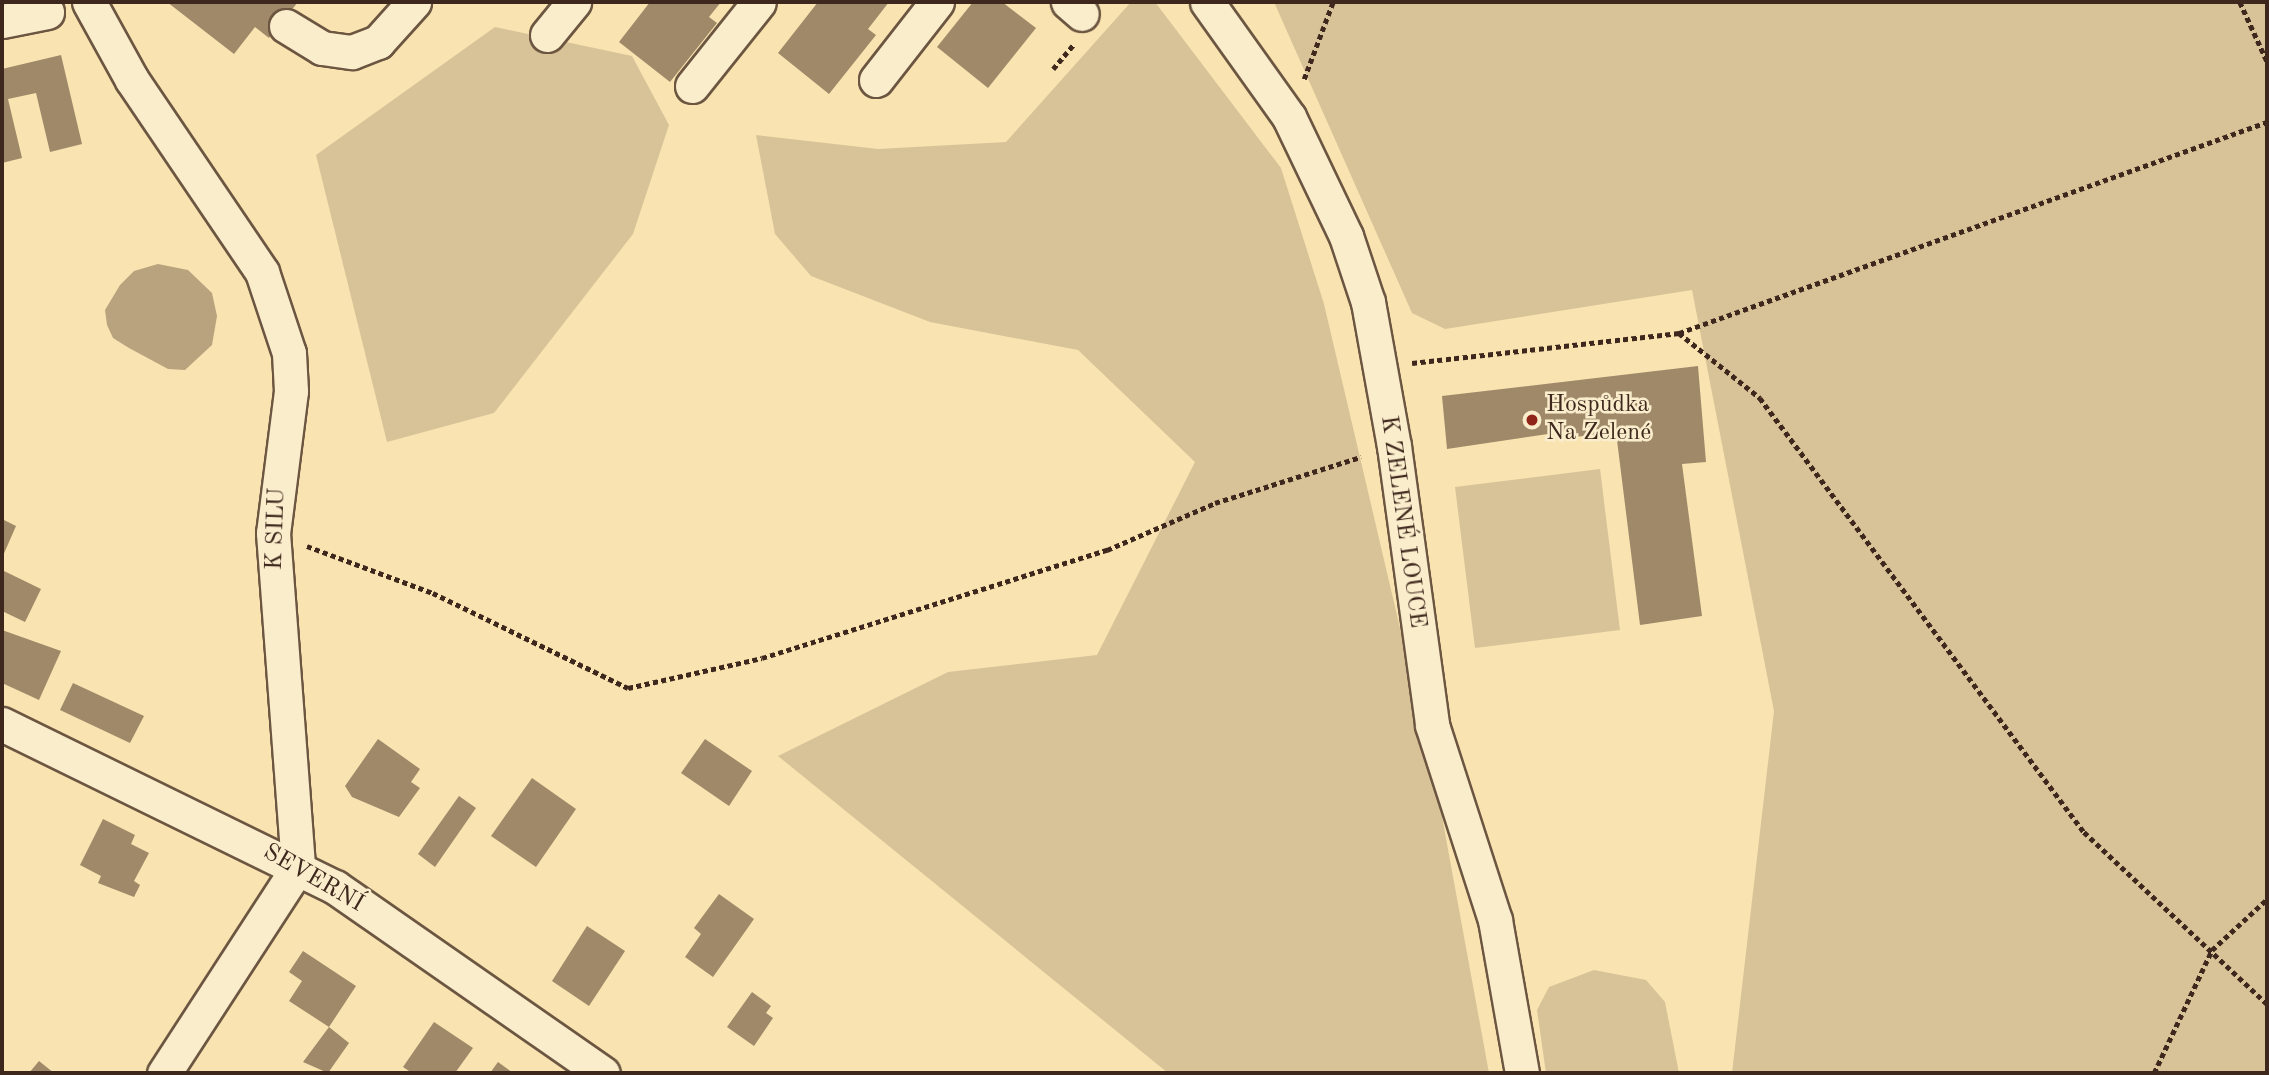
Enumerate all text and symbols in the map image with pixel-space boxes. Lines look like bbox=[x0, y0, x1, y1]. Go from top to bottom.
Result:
place label: Hospůdka Na Zelené bbox=[1546, 392, 1651, 448]
marker: Hospůdka Na Zelené bbox=[1524, 412, 1540, 428]
street label: K ZELENÉ LOUCE bbox=[1373, 414, 1431, 630]
street label: K SILU bbox=[261, 487, 293, 571]
street label: SEVERNÍ bbox=[257, 839, 369, 919]

